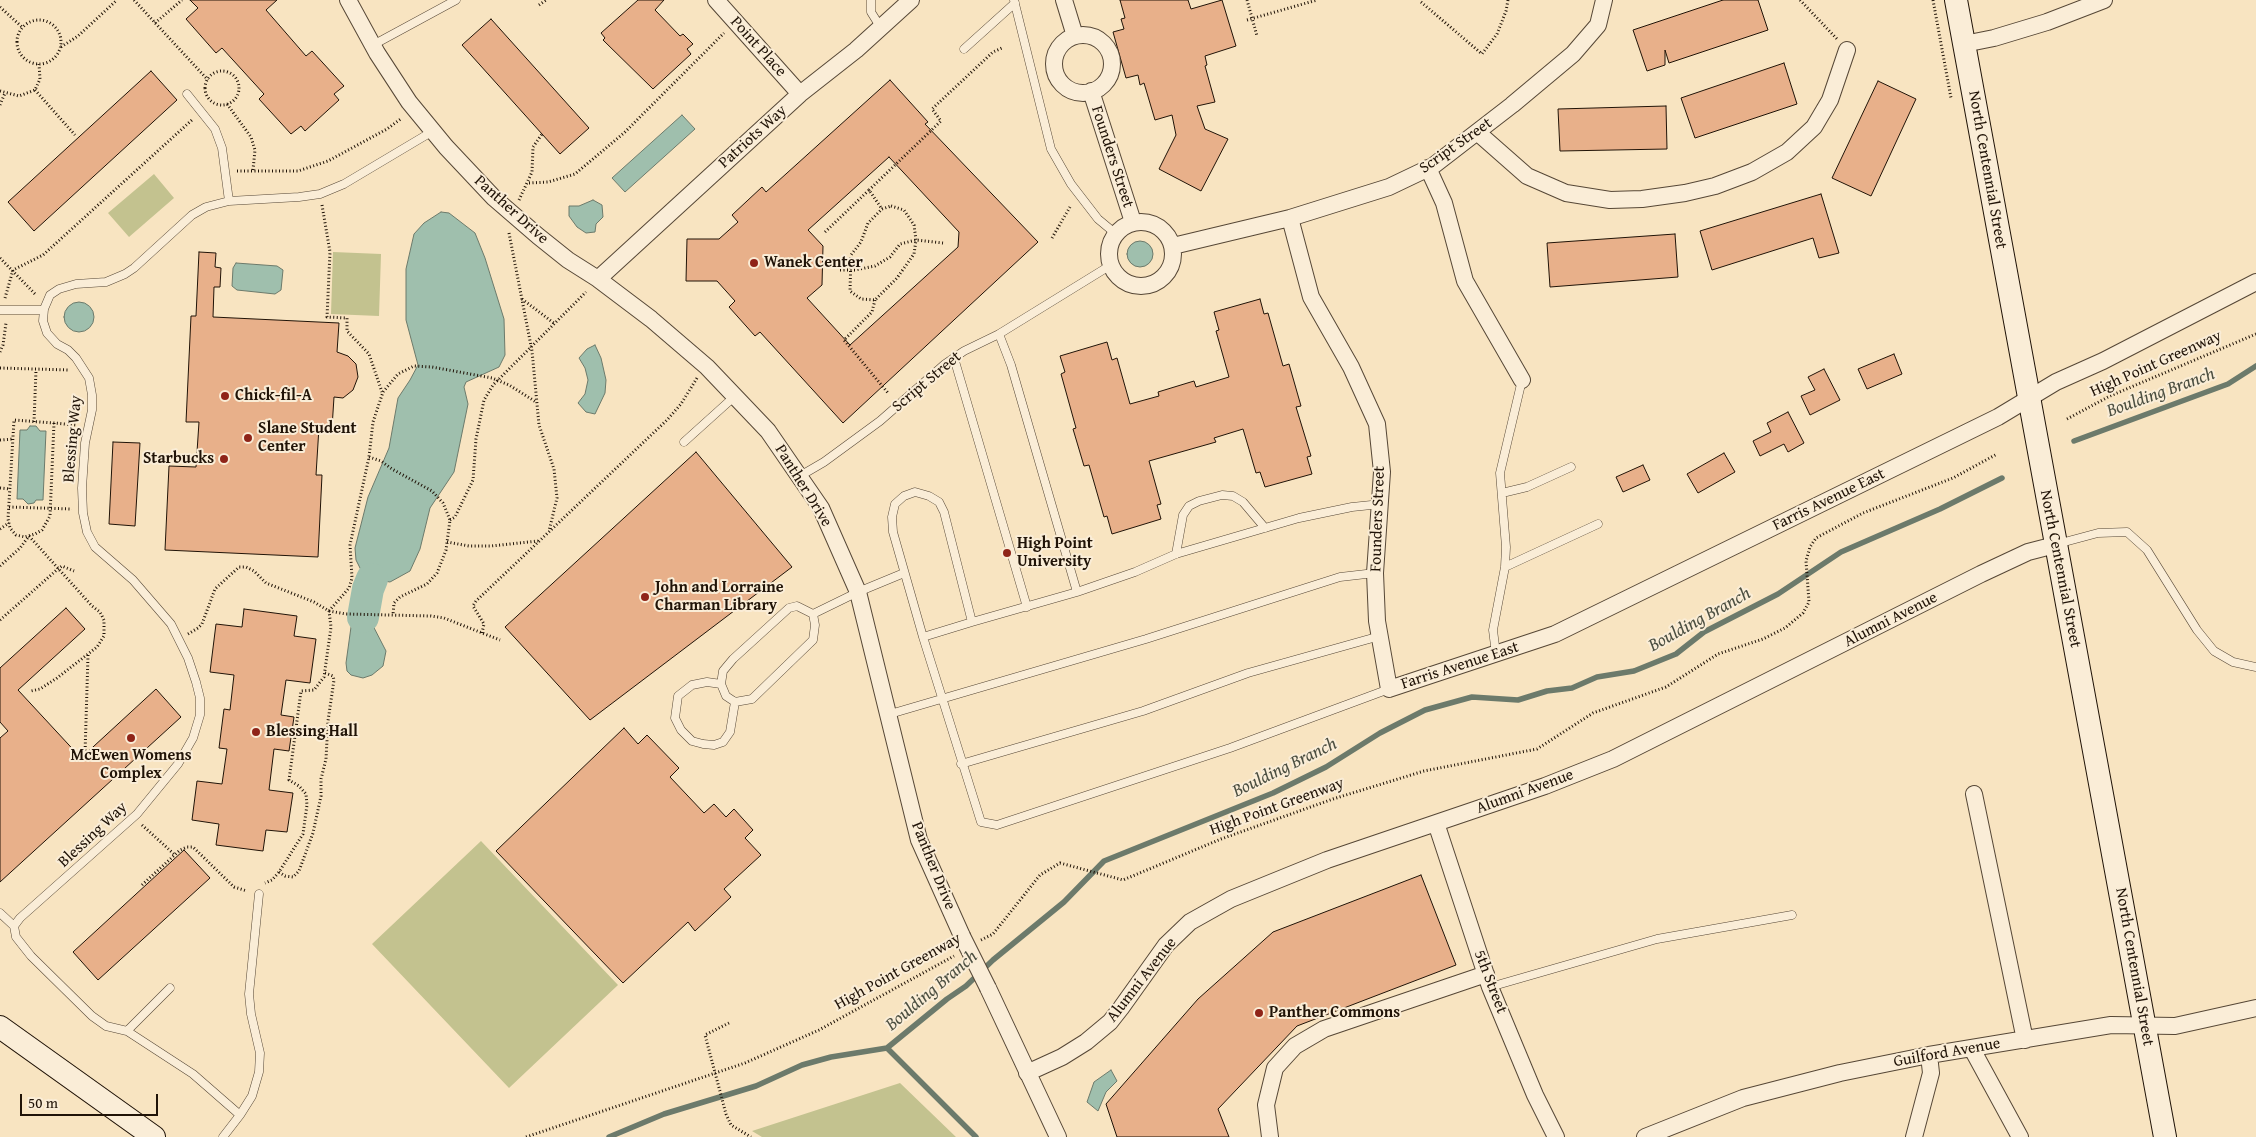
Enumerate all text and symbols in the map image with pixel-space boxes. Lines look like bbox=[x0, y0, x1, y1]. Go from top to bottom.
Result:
street label: Point Place bbox=[726, 13, 790, 81]
street label: North Centennial Street bbox=[1964, 89, 2010, 251]
street label: Patriots Way bbox=[715, 101, 791, 173]
street label: Founders Street bbox=[1086, 104, 1138, 210]
street label: Script Street bbox=[1416, 114, 1496, 178]
street label: Panther Drive bbox=[470, 172, 552, 248]
place label: Wanek Center bbox=[764, 253, 863, 273]
marker: Wanek Center bbox=[748, 257, 760, 269]
street label: High Point Greenway bbox=[2087, 326, 2225, 402]
street label: Script Street bbox=[889, 348, 965, 416]
water label: Boulding Branch bbox=[2104, 363, 2218, 423]
place label: Chick-fil-A bbox=[235, 386, 312, 406]
marker: Chick-fil-A bbox=[219, 390, 231, 402]
street label: Blessing Way bbox=[60, 395, 86, 483]
place label: Slane Student Center bbox=[258, 419, 357, 457]
marker: Slane Student Center bbox=[242, 432, 254, 444]
street label: Panther Drive bbox=[770, 441, 836, 531]
place label: Starbucks bbox=[143, 449, 214, 469]
marker: Starbucks bbox=[218, 453, 230, 465]
street label: Farris Avenue East bbox=[1770, 464, 1888, 536]
street label: Founders Street bbox=[1367, 466, 1389, 572]
street label: North Centennial Street bbox=[2035, 489, 2085, 649]
place label: High Point University bbox=[1017, 534, 1093, 572]
marker: High Point University bbox=[1001, 547, 1013, 559]
place label: John and Lorraine Charman Library bbox=[655, 578, 784, 616]
water label: Boulding Branch bbox=[1645, 583, 1755, 657]
street label: Alumni Avenue bbox=[1841, 588, 1941, 652]
marker: John and Lorraine Charman Library bbox=[639, 591, 651, 603]
street label: Farris Avenue East bbox=[1399, 638, 1521, 694]
place label: Blessing Hall bbox=[266, 722, 358, 742]
marker: Blessing Hall bbox=[250, 726, 262, 738]
marker: McEwen Womens Complex bbox=[125, 732, 137, 744]
water label: Boulding Branch bbox=[1229, 733, 1341, 803]
place label: McEwen Womens Complex bbox=[70, 746, 192, 784]
street label: Alumni Avenue bbox=[1474, 766, 1576, 818]
street label: High Point Greenway bbox=[1207, 774, 1347, 840]
street label: Blessing Way bbox=[55, 798, 131, 872]
street label: Panther Drive bbox=[907, 819, 959, 913]
street label: North Centennial Street bbox=[2111, 886, 2157, 1048]
street label: High Point Greenway bbox=[832, 929, 964, 1015]
street label: Alumni Avenue bbox=[1103, 934, 1181, 1026]
water label: Boulding Branch bbox=[882, 946, 982, 1036]
street label: 5th Street bbox=[1469, 948, 1511, 1016]
place label: Panther Commons bbox=[1269, 1003, 1400, 1023]
marker: Panther Commons bbox=[1253, 1007, 1265, 1019]
street label: Guilford Avenue bbox=[1892, 1034, 2002, 1072]
scale bar bbox=[22, 1084, 160, 1116]
text: 50 m bbox=[28, 1092, 58, 1113]

